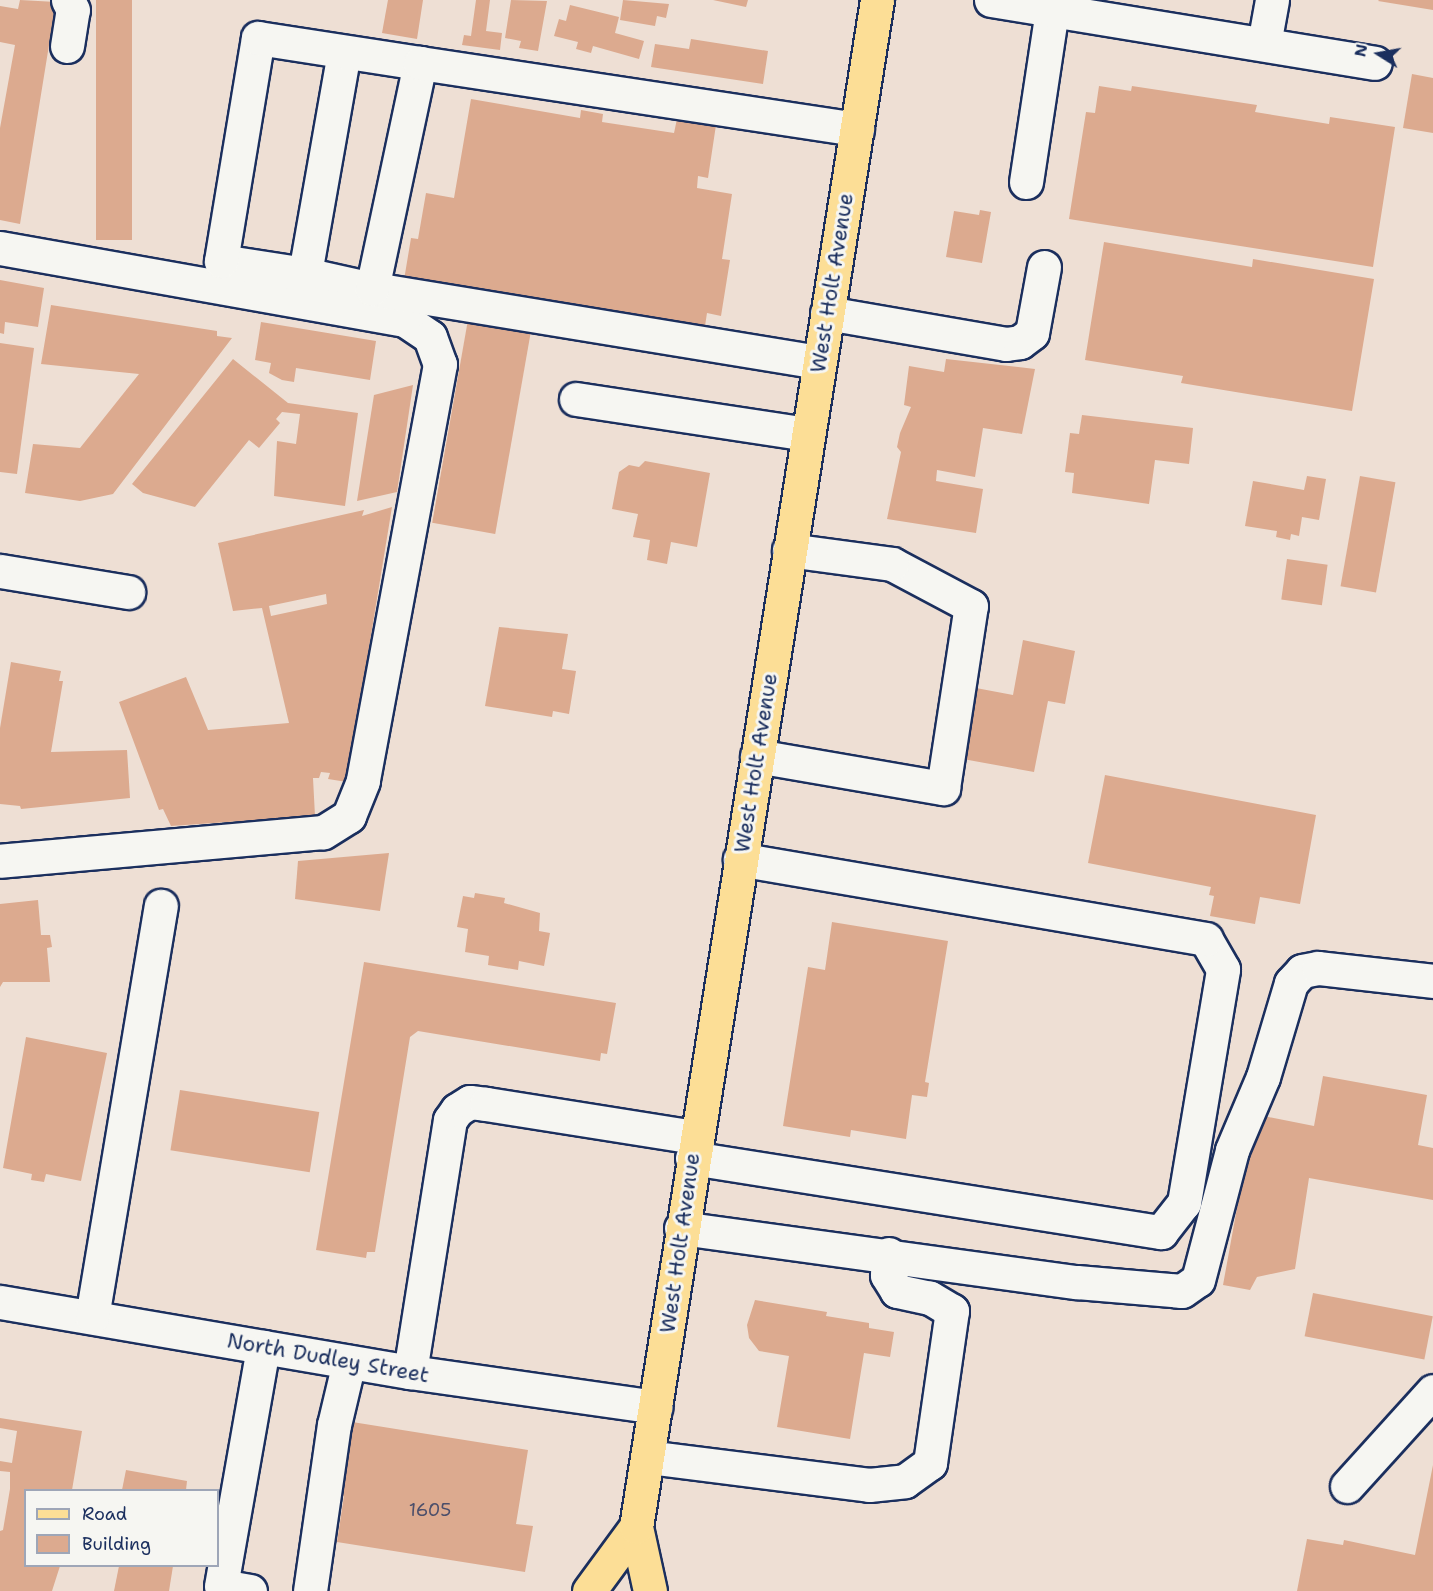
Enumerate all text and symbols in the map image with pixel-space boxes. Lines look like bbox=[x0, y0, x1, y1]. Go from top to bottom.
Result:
north arrow bbox=[1349, 24, 1409, 84]
text: N bbox=[1349, 42, 1372, 59]
street label: West Holt Avenue bbox=[805, 191, 859, 375]
street label: West Holt Avenue bbox=[729, 671, 783, 855]
street label: West Holt Avenue bbox=[655, 1151, 705, 1335]
street label: North Dudley Street bbox=[225, 1328, 431, 1388]
legend bbox=[24, 1489, 219, 1567]
house number: 1605 bbox=[409, 1499, 451, 1521]
text: Road bbox=[82, 1502, 127, 1526]
text: Building bbox=[82, 1532, 151, 1556]

